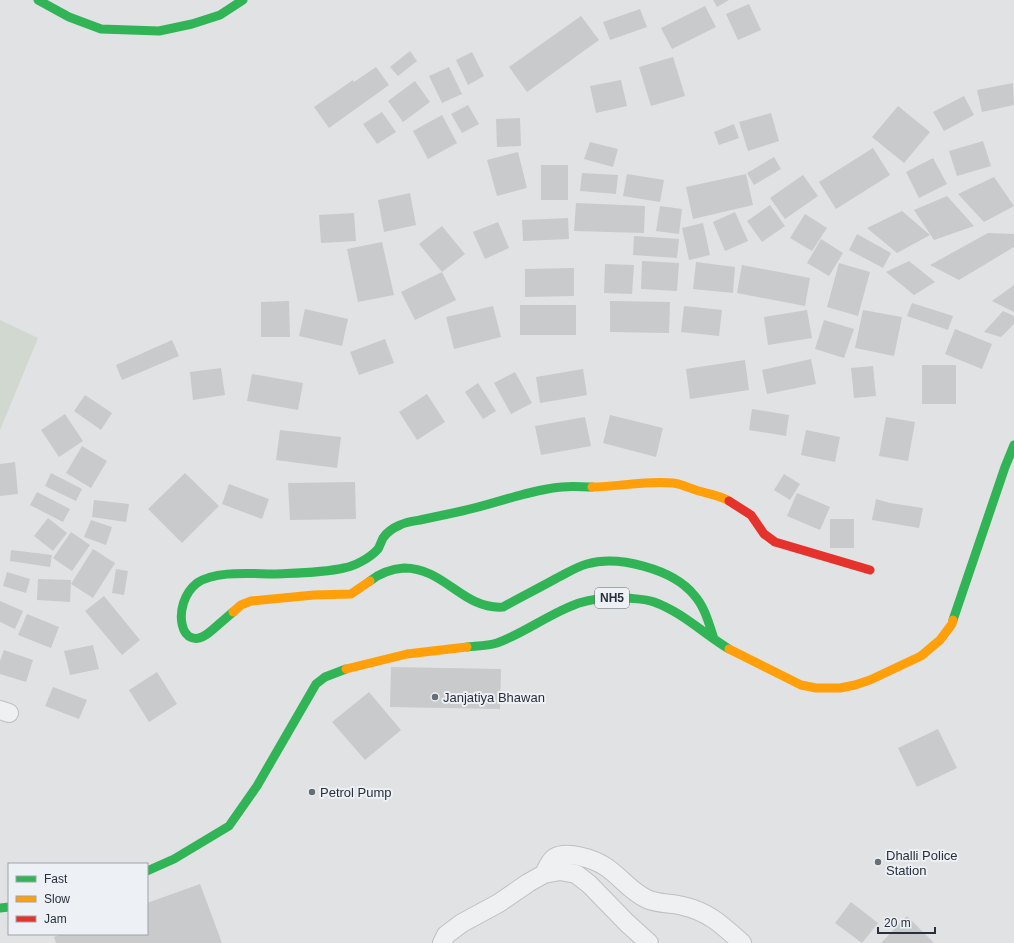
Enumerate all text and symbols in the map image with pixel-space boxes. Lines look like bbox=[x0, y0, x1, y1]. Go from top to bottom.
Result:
road number: NH5 bbox=[595, 588, 629, 608]
place label: Janjatiya Bhawan bbox=[443, 690, 545, 705]
marker: Janjatiya Bhawan bbox=[430, 692, 440, 702]
place label: Petrol Pump bbox=[320, 785, 392, 800]
marker: Petrol Pump bbox=[307, 787, 317, 797]
place label: Dhalli Police Station bbox=[886, 848, 958, 878]
marker: Dhalli Police Station bbox=[873, 857, 883, 867]
legend bbox=[8, 863, 148, 935]
text: Fast bbox=[44, 872, 68, 886]
text: Slow bbox=[44, 892, 70, 906]
scale bar bbox=[878, 909, 935, 935]
text: Jam bbox=[44, 912, 67, 926]
text: 20 m bbox=[884, 916, 911, 930]

